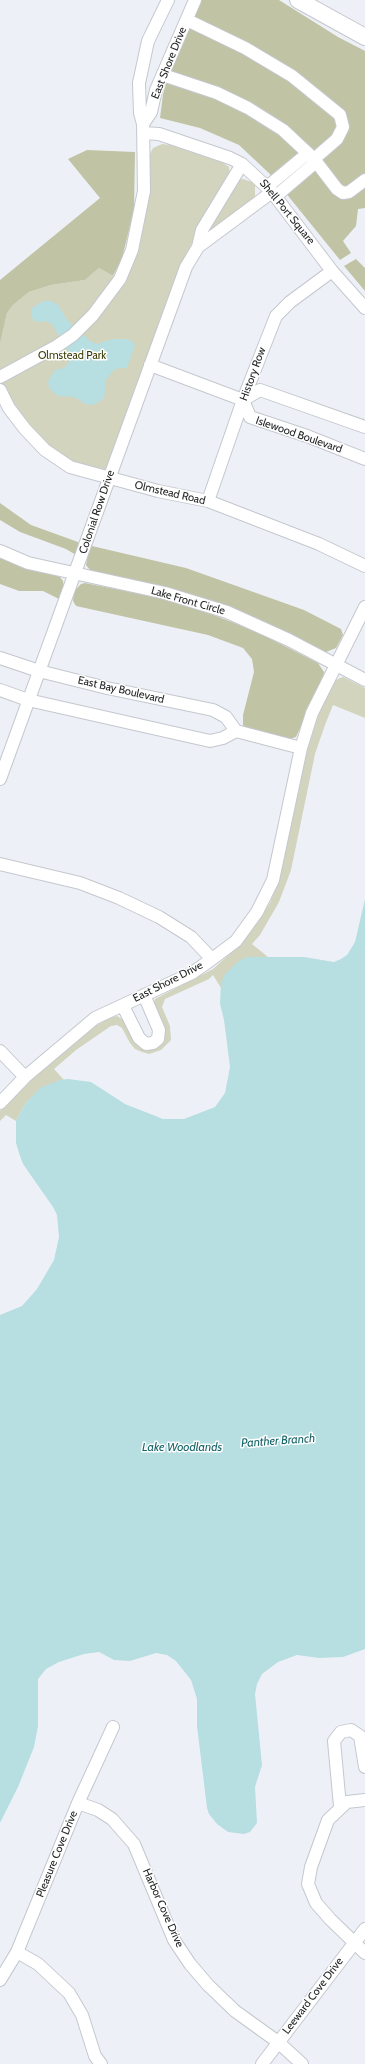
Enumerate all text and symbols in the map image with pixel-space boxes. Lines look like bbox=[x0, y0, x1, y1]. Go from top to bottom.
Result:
street label: East Shore Drive bbox=[149, 25, 189, 101]
street label: Shell Port Square bbox=[257, 177, 317, 247]
street label: History Row bbox=[237, 345, 269, 403]
park label: Olmstead Park bbox=[38, 349, 106, 363]
street label: Islewood Boulevard bbox=[254, 414, 344, 456]
street label: Colonial Row Drive bbox=[76, 468, 118, 556]
street label: Olmstead Road bbox=[133, 478, 207, 508]
street label: Lake Front Circle bbox=[149, 584, 227, 618]
street label: East Bay Boulevard bbox=[76, 674, 166, 706]
street label: East Shore Drive bbox=[131, 959, 205, 1005]
water label: Panther Branch bbox=[240, 1431, 316, 1451]
water label: Lake Woodlands bbox=[142, 1440, 222, 1454]
street label: Pleasure Cove Drive bbox=[34, 1809, 80, 1899]
street label: Harbor Cove Drive bbox=[140, 1866, 186, 1950]
street label: Leeward Cove Drive bbox=[280, 1955, 346, 2037]

